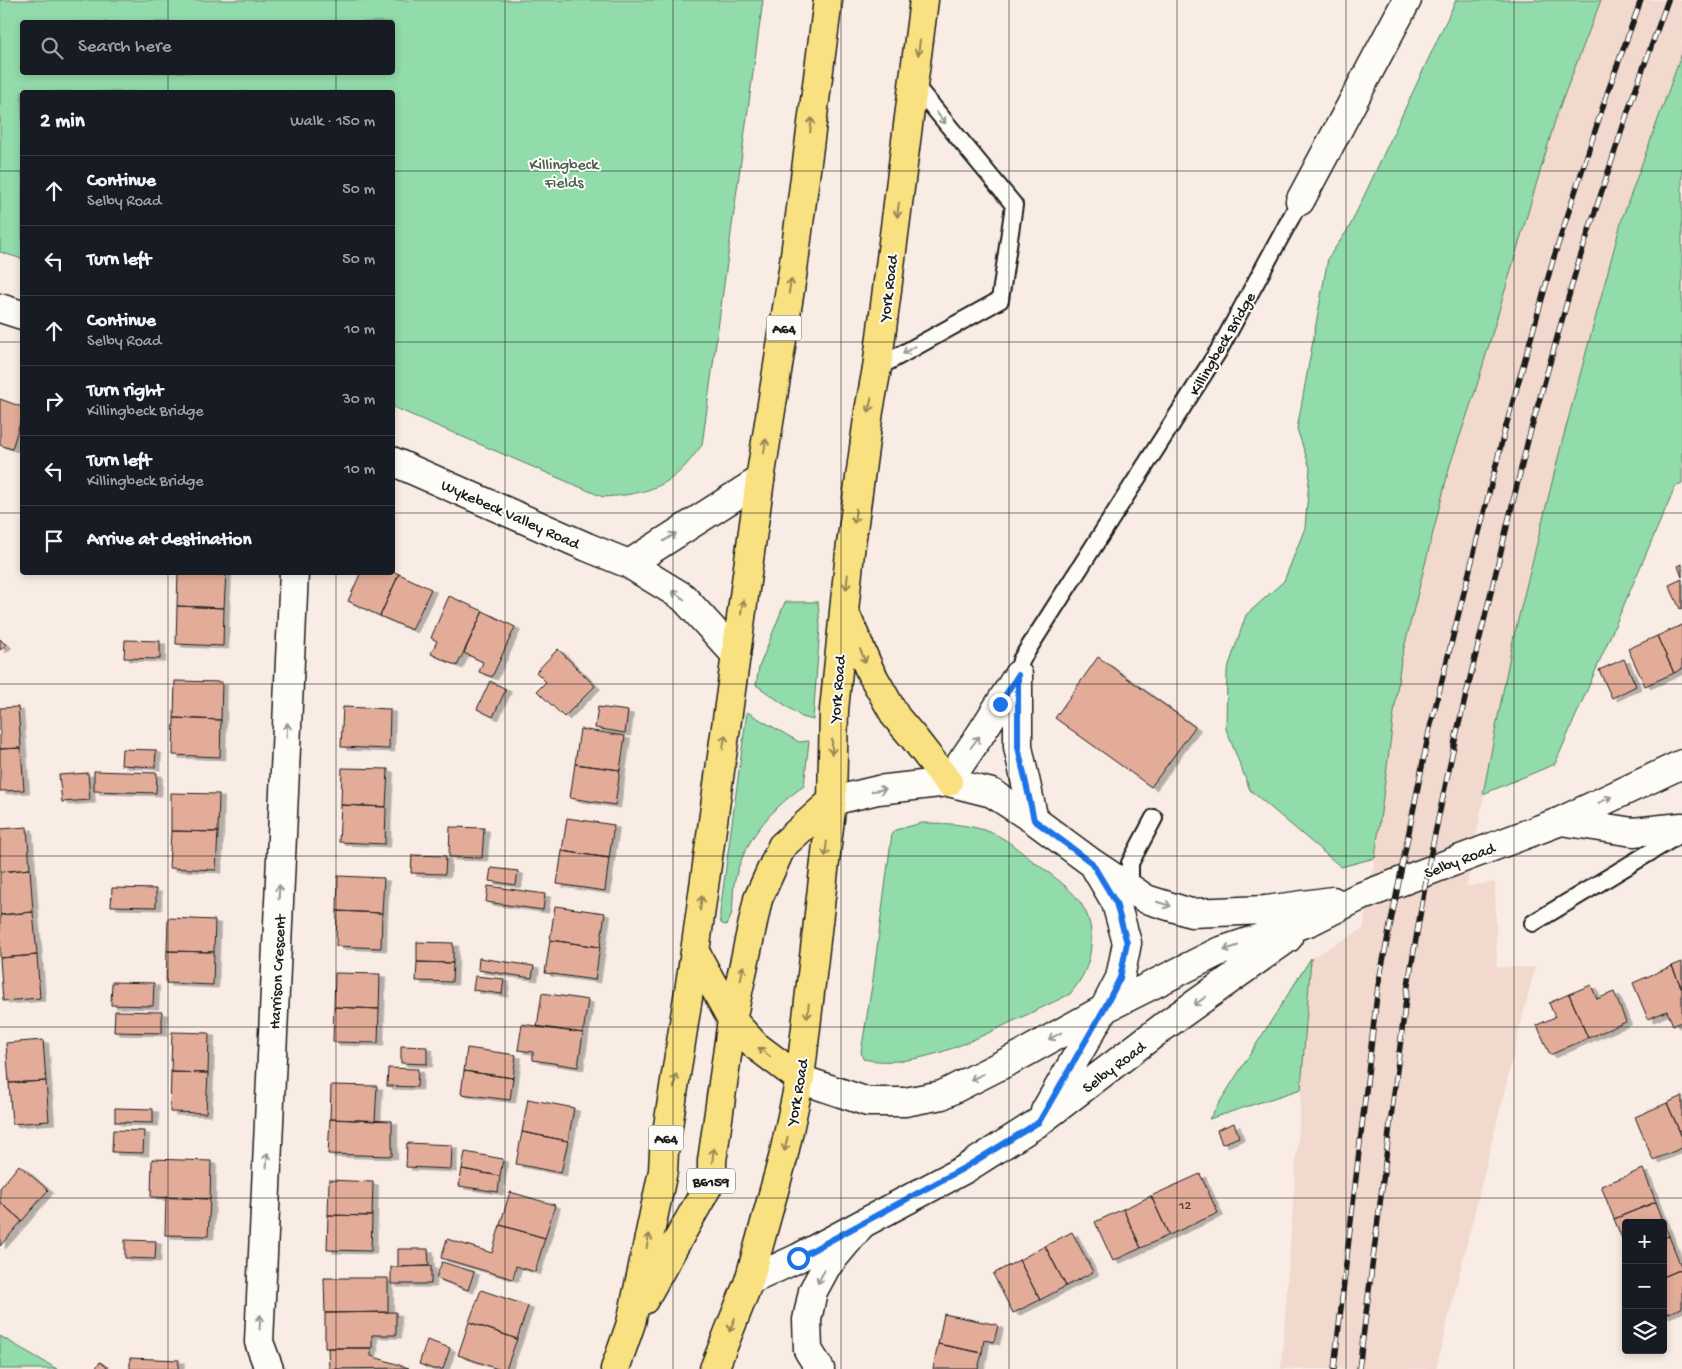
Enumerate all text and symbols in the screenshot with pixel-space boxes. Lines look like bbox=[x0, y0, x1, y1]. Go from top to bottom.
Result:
search box bbox=[20, 20, 395, 75]
icon: search bbox=[38, 34, 66, 62]
text: Search here bbox=[78, 36, 172, 59]
one-way arrow bbox=[913, 40, 923, 56]
text: 2 min bbox=[40, 110, 85, 135]
one-way arrow bbox=[936, 111, 947, 124]
text: Walk · 150 m bbox=[290, 113, 375, 132]
one-way arrow bbox=[807, 117, 817, 133]
park label: Killingbeck Fields bbox=[530, 157, 600, 194]
text: Continue bbox=[87, 170, 156, 193]
icon: ahead bbox=[40, 177, 68, 205]
text: 50 m bbox=[342, 181, 375, 200]
text: Selby Road bbox=[87, 193, 161, 212]
one-way arrow bbox=[892, 201, 902, 217]
icon: left bbox=[40, 247, 68, 275]
text: Turn left bbox=[87, 249, 151, 272]
text: 50 m bbox=[342, 251, 375, 270]
street label: York Road bbox=[877, 252, 904, 325]
one-way arrow bbox=[786, 278, 796, 294]
street label: Killingbeck Bridge bbox=[1187, 289, 1262, 400]
text: Continue bbox=[87, 310, 156, 333]
road number: A64 bbox=[766, 316, 802, 340]
icon: ahead bbox=[40, 317, 68, 345]
text: 10 m bbox=[344, 321, 375, 340]
text: Selby Road bbox=[87, 333, 161, 352]
one-way arrow bbox=[902, 345, 917, 355]
text: Turn right bbox=[87, 380, 163, 403]
icon: right bbox=[40, 387, 68, 415]
text: 30 m bbox=[342, 391, 375, 410]
one-way arrow bbox=[865, 397, 875, 413]
text: Killingbeck Bridge bbox=[87, 403, 204, 422]
one-way arrow bbox=[760, 439, 770, 455]
text: Turn left bbox=[87, 450, 151, 473]
icon: left bbox=[40, 457, 68, 485]
text: 10 m bbox=[344, 461, 375, 480]
text: Killingbeck Bridge bbox=[87, 473, 204, 492]
street label: Wykebeck Valley Road bbox=[437, 477, 583, 556]
one-way arrow bbox=[850, 508, 860, 524]
icon: arrive bbox=[40, 527, 68, 555]
text: Arrive at destination bbox=[87, 529, 251, 552]
one-way arrow bbox=[663, 532, 677, 542]
one-way arrow bbox=[842, 574, 852, 590]
one-way arrow bbox=[671, 590, 685, 600]
one-way arrow bbox=[737, 600, 747, 616]
one-way arrow bbox=[859, 648, 869, 663]
street label: York Road bbox=[827, 653, 852, 726]
route end bbox=[989, 693, 1012, 716]
one-way arrow bbox=[282, 722, 291, 738]
one-way arrow bbox=[719, 735, 729, 751]
one-way arrow bbox=[970, 735, 980, 749]
one-way arrow bbox=[827, 738, 837, 755]
one-way arrow bbox=[871, 785, 887, 795]
one-way arrow bbox=[1598, 795, 1613, 805]
street label: Selby Road bbox=[1422, 840, 1500, 884]
one-way arrow bbox=[821, 841, 831, 857]
one-way arrow bbox=[275, 885, 284, 901]
one-way arrow bbox=[696, 896, 706, 912]
one-way arrow bbox=[1155, 900, 1171, 910]
street label: Harrison Crescent bbox=[267, 913, 292, 1030]
one-way arrow bbox=[1224, 944, 1239, 953]
one-way arrow bbox=[738, 965, 748, 981]
one-way arrow bbox=[1193, 996, 1207, 1006]
one-way arrow bbox=[803, 1002, 813, 1018]
one-way arrow bbox=[1048, 1032, 1062, 1042]
street label: Selby Road bbox=[1080, 1038, 1152, 1099]
one-way arrow bbox=[757, 1047, 771, 1057]
street label: York Road bbox=[784, 1056, 815, 1129]
one-way arrow bbox=[670, 1073, 680, 1089]
one-way arrow bbox=[970, 1073, 985, 1082]
road number: A64 bbox=[648, 1126, 684, 1150]
one-way arrow bbox=[781, 1135, 791, 1151]
one-way arrow bbox=[708, 1148, 718, 1164]
one-way arrow bbox=[263, 1152, 272, 1168]
road number: B6159 bbox=[687, 1168, 735, 1194]
house number: 12 bbox=[1178, 1198, 1191, 1215]
map controls bbox=[1622, 1219, 1667, 1354]
button: + bbox=[1622, 1219, 1667, 1264]
one-way arrow bbox=[644, 1233, 654, 1249]
route start bbox=[787, 1247, 810, 1270]
button: − bbox=[1622, 1264, 1667, 1309]
one-way arrow bbox=[815, 1269, 825, 1283]
button: layers bbox=[1622, 1309, 1667, 1354]
one-way arrow bbox=[255, 1314, 264, 1330]
one-way arrow bbox=[726, 1317, 736, 1332]

